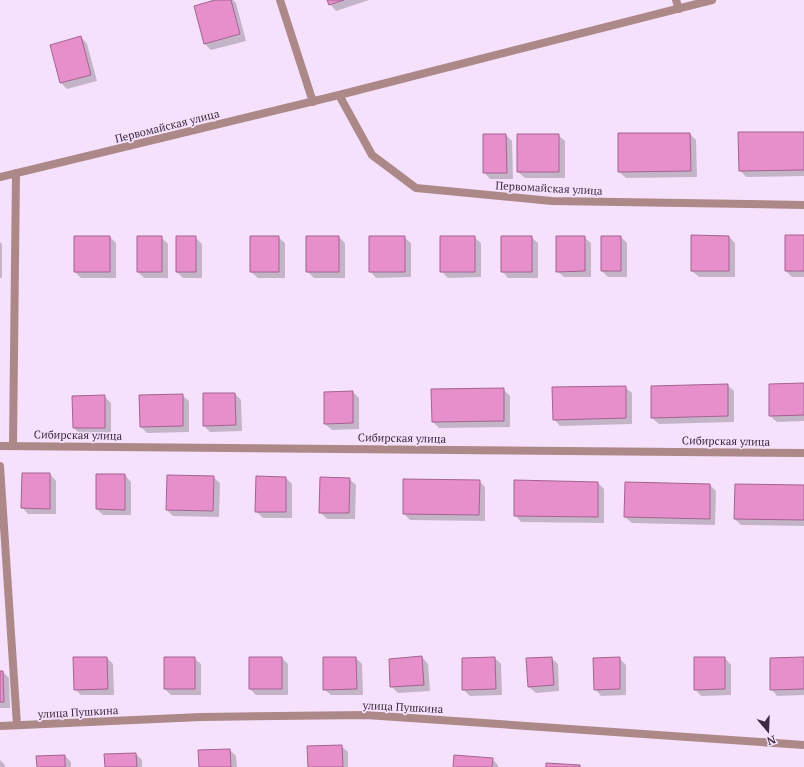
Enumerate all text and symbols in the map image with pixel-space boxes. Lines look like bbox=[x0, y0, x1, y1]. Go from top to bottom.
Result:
street label: Первомайская улица bbox=[113, 106, 221, 146]
street label: Первомайская улица bbox=[495, 178, 603, 198]
street label: Сибирская улица bbox=[34, 427, 123, 443]
street label: Сибирская улица bbox=[358, 430, 447, 446]
street label: Сибирская улица bbox=[682, 433, 771, 449]
street label: улица Пушкина bbox=[361, 698, 444, 716]
street label: улица Пушкина bbox=[36, 703, 119, 721]
north arrow bbox=[748, 711, 788, 751]
text: N bbox=[764, 732, 777, 749]

